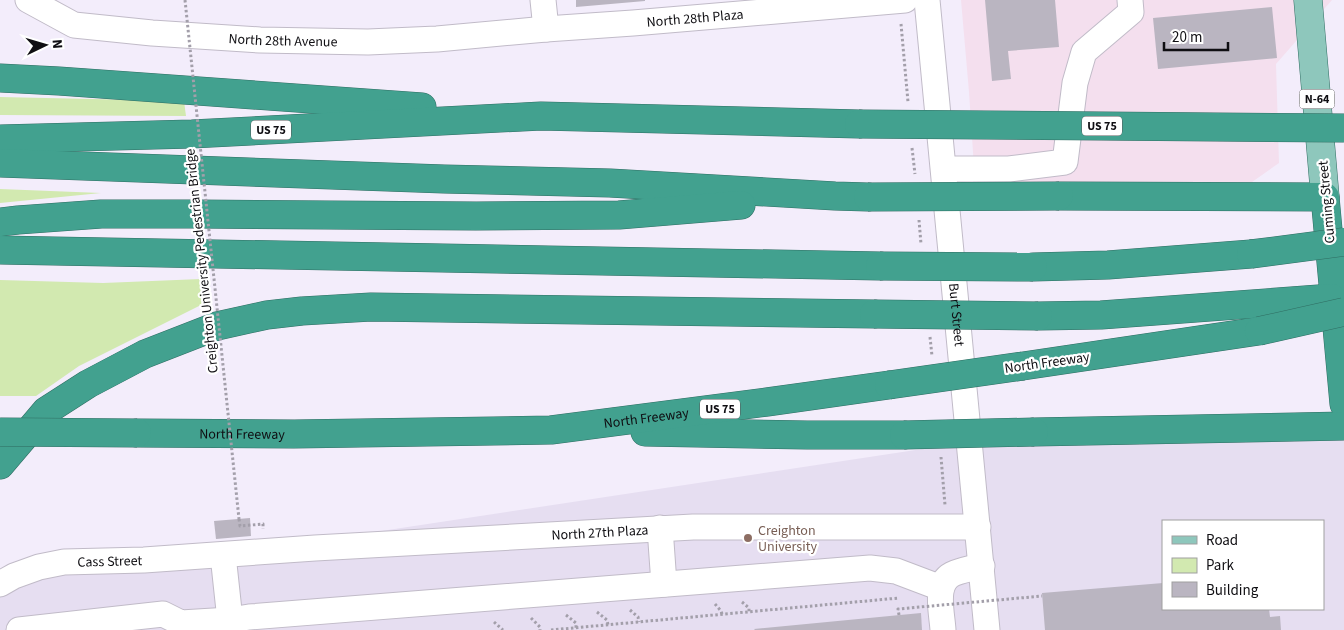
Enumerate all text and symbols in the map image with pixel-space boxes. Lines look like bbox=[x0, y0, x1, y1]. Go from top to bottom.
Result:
street label: North 28th Plaza bbox=[646, 5, 744, 33]
north arrow bbox=[20, 20, 70, 70]
scale bar bbox=[1164, 20, 1228, 52]
text: 20 m bbox=[1172, 27, 1202, 48]
street label: North 28th Avenue bbox=[228, 29, 338, 52]
text: N bbox=[47, 38, 67, 49]
road number: N-64 bbox=[1300, 90, 1334, 108]
road number: US 75 bbox=[1082, 116, 1122, 136]
road number: US 75 bbox=[251, 120, 291, 140]
street label: Creighton University Pedestrian Bridge bbox=[180, 148, 224, 374]
street label: Cuming Street bbox=[1313, 159, 1341, 244]
street label: Burt Street bbox=[943, 282, 969, 347]
street label: North Freeway bbox=[1003, 347, 1091, 379]
road number: US 75 bbox=[700, 399, 740, 418]
street label: North Freeway bbox=[603, 403, 690, 434]
street label: North Freeway bbox=[199, 424, 285, 445]
street label: North 27th Plaza bbox=[551, 520, 649, 546]
legend bbox=[1162, 520, 1324, 610]
place label: Creighton University bbox=[758, 521, 817, 557]
text: Road bbox=[1206, 530, 1238, 551]
marker: Creighton University bbox=[742, 532, 754, 544]
street label: Cass Street bbox=[77, 551, 143, 573]
text: Park bbox=[1206, 555, 1235, 576]
text: Building bbox=[1206, 580, 1259, 601]

